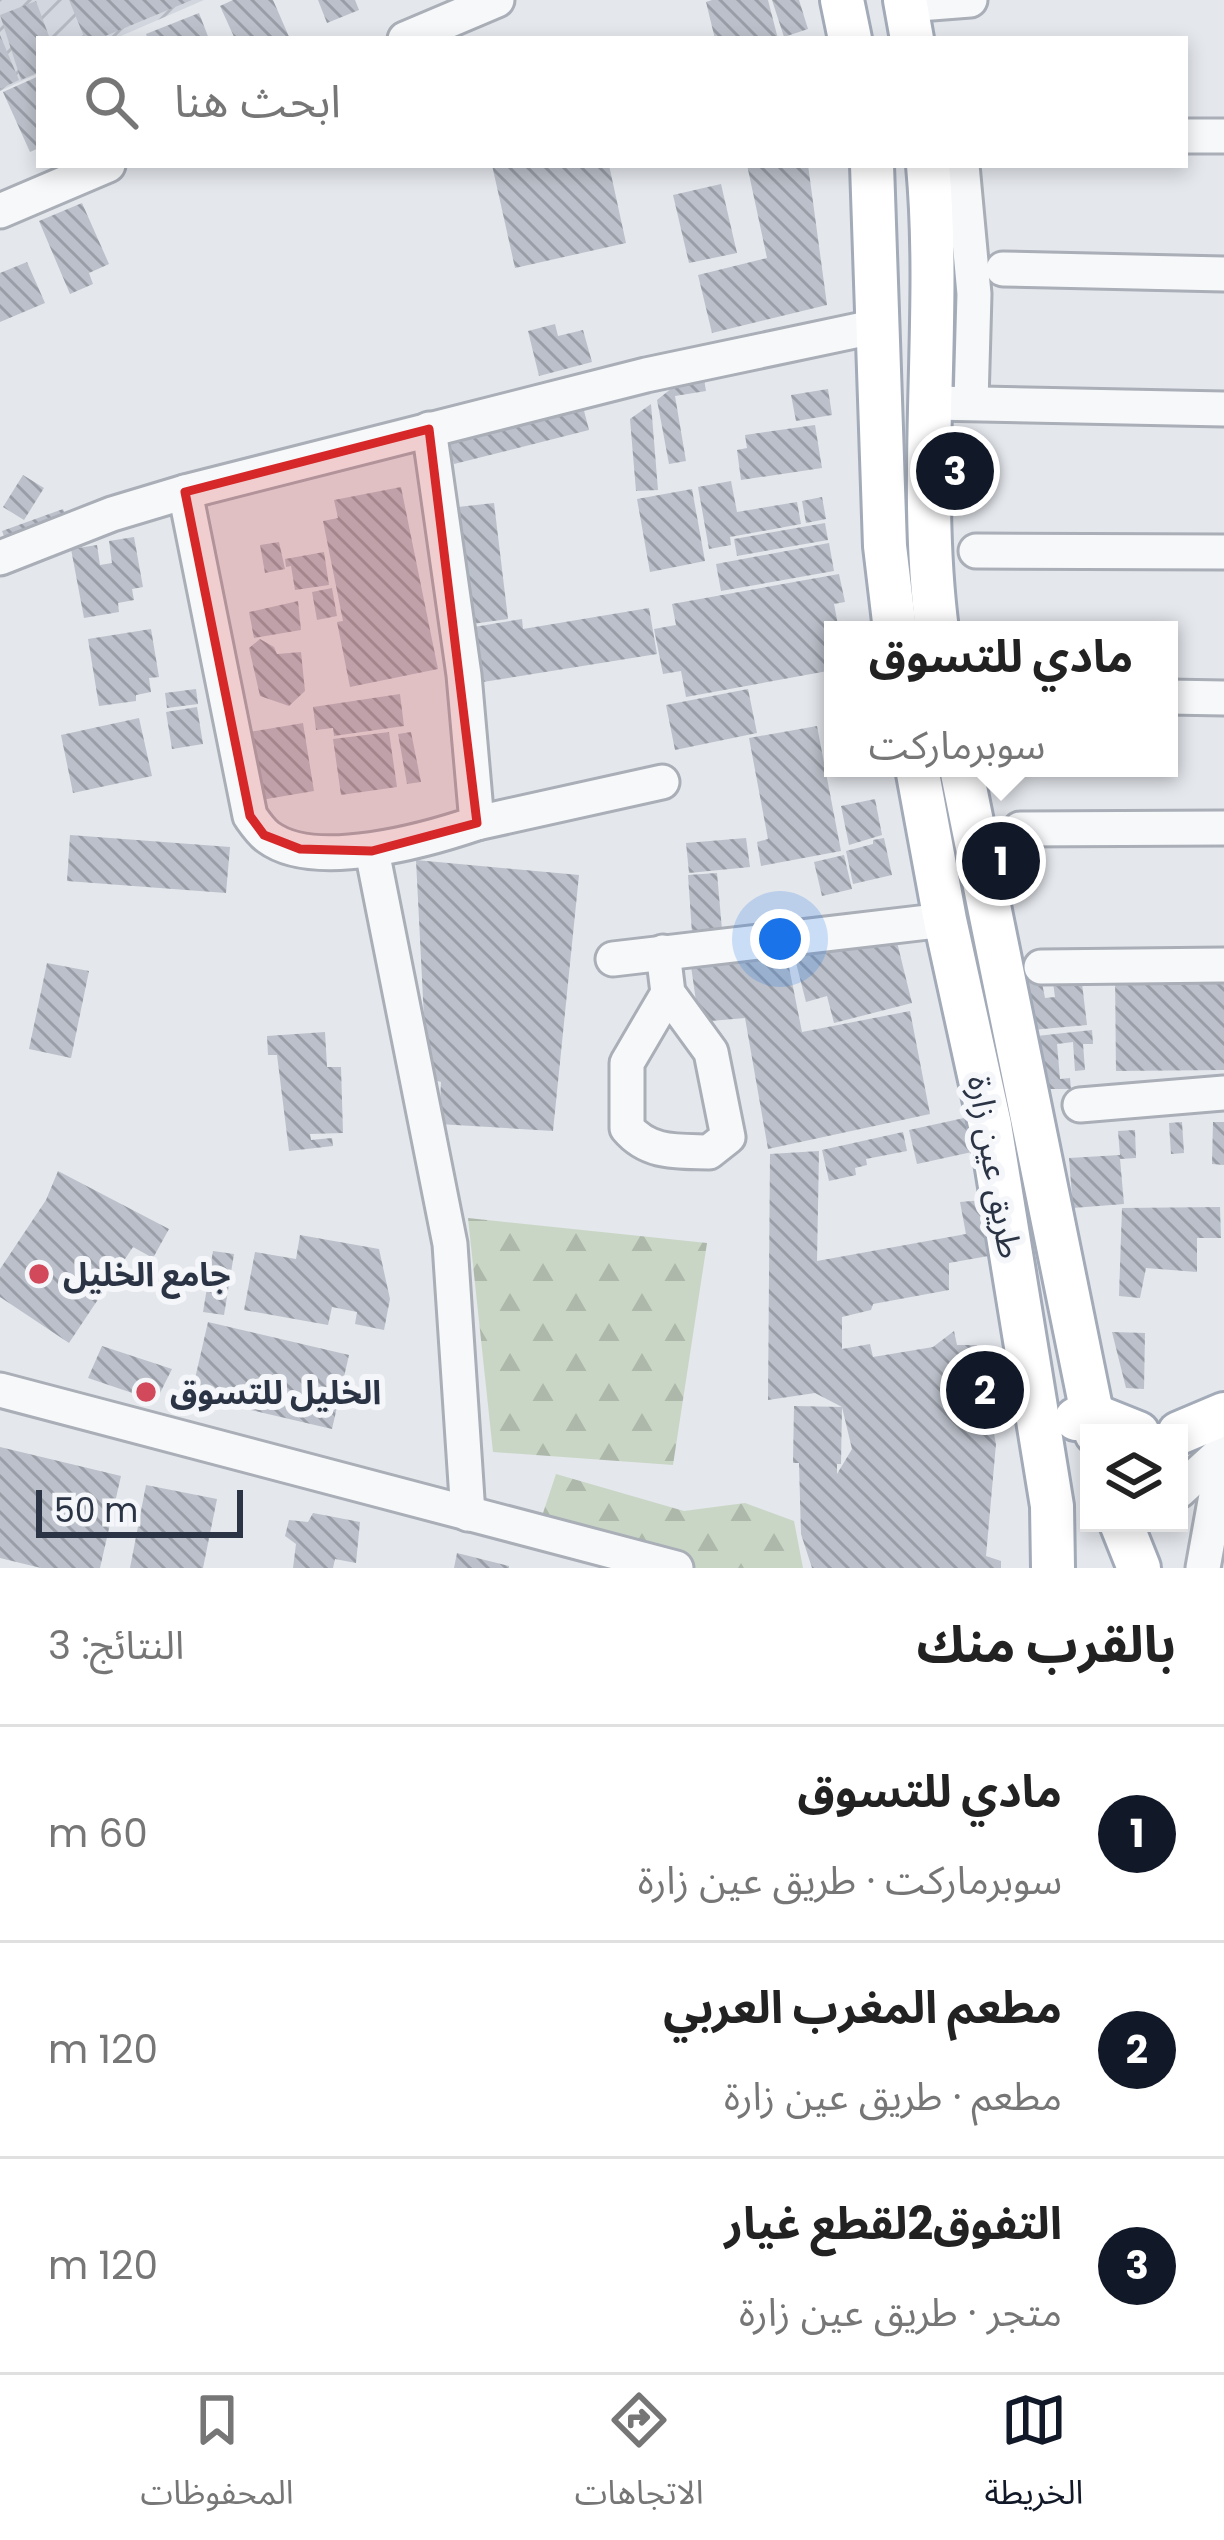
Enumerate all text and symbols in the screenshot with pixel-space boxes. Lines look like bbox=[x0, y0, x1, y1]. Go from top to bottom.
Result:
search box bbox=[36, 36, 1188, 168]
icon: search bbox=[78, 69, 144, 135]
text: ابحث هنا bbox=[174, 70, 341, 133]
pin: 3 bbox=[916, 426, 994, 516]
popup bbox=[824, 621, 1178, 777]
text: مادي للتسوق bbox=[869, 625, 1133, 688]
text: سوبرماركت bbox=[869, 718, 1045, 773]
pin: 1 bbox=[962, 816, 1040, 906]
your location bbox=[750, 909, 810, 969]
street label: طريق عين زارة bbox=[956, 1072, 1034, 1262]
place label: جامع الخليل bbox=[63, 1251, 231, 1299]
marker: جامع الخليل bbox=[26, 1261, 52, 1287]
pin: 2 bbox=[946, 1345, 1024, 1435]
place label: الخليل للتسوق bbox=[170, 1369, 381, 1416]
marker: الخليل للتسوق bbox=[133, 1379, 159, 1405]
map controls bbox=[1080, 1424, 1188, 1532]
button: layers bbox=[1080, 1424, 1188, 1532]
scale bar bbox=[36, 1484, 243, 1537]
text: 50 m bbox=[54, 1487, 138, 1534]
text: بالقرب منك bbox=[917, 1608, 1176, 1680]
text: النتائج: 3 bbox=[48, 1618, 184, 1673]
text: مادي للتسوق bbox=[798, 1760, 1062, 1823]
text: 60 m bbox=[48, 1806, 148, 1861]
text: 1 bbox=[1130, 1806, 1144, 1861]
text: سوبرماركت · طريق عين زارة bbox=[638, 1853, 1062, 1908]
text: مطعم المغرب العربي bbox=[663, 1976, 1062, 2039]
text: 120 m bbox=[48, 2022, 158, 2077]
text: 2 bbox=[1126, 2022, 1148, 2077]
text: مطعم · طريق عين زارة bbox=[724, 2069, 1062, 2124]
text: التفوق2لقطع غيار bbox=[725, 2192, 1062, 2255]
text: 120 m bbox=[48, 2238, 158, 2293]
text: 3 bbox=[1125, 2238, 1149, 2293]
text: متجر · طريق عين زارة bbox=[739, 2285, 1062, 2340]
tab: المحفوظات bbox=[141, 2387, 294, 2528]
tab: الاتجاهات bbox=[575, 2387, 704, 2528]
tab: الخريطة bbox=[985, 2387, 1083, 2528]

